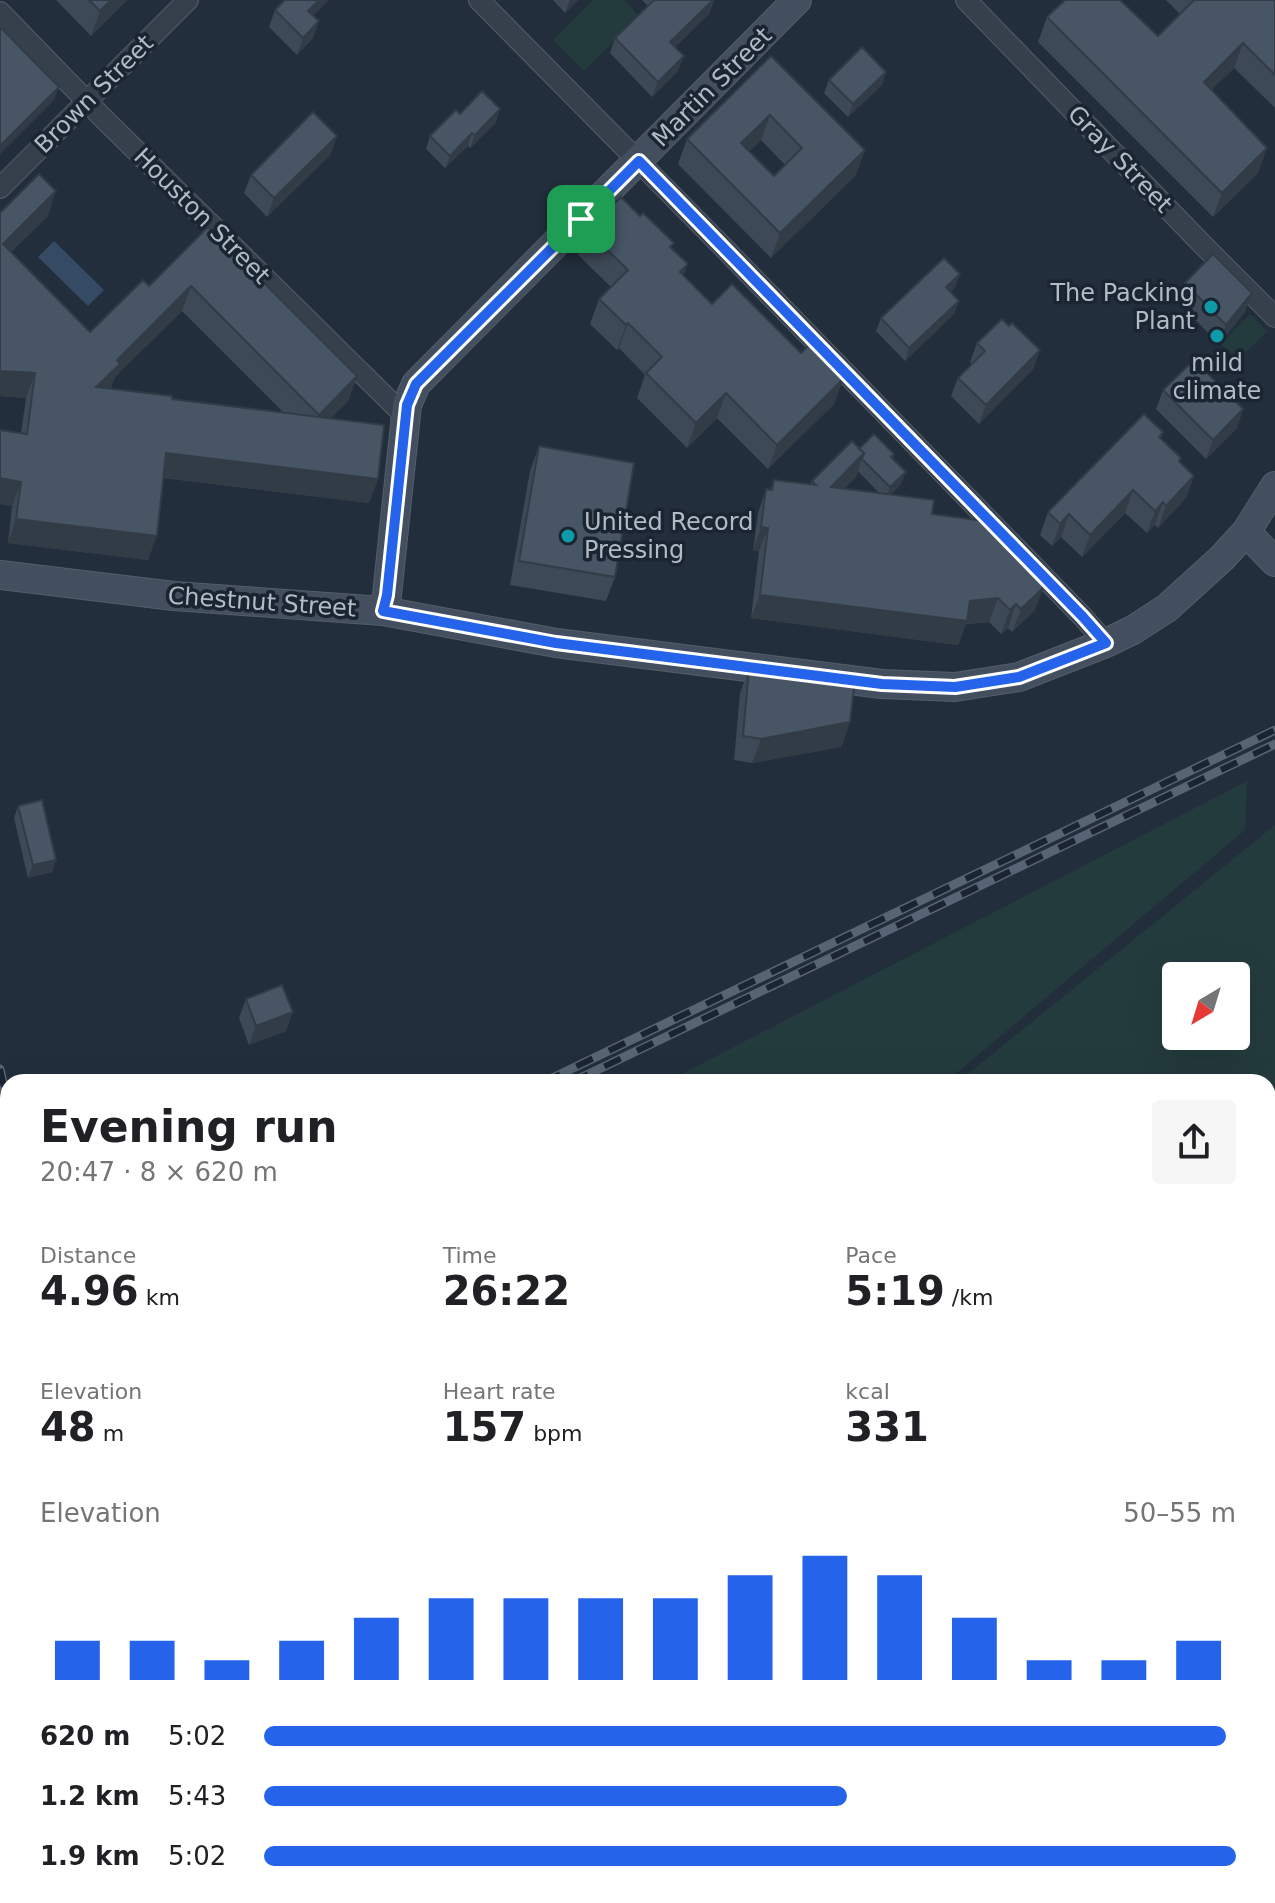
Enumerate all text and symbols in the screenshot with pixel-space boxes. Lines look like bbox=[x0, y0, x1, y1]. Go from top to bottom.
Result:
street label: Martin Street bbox=[647, 22, 777, 152]
street label: Brown Street bbox=[29, 29, 159, 159]
street label: Gray Street bbox=[1062, 100, 1178, 218]
street label: Houston Street bbox=[128, 142, 276, 290]
pin bbox=[547, 185, 615, 253]
icon: arrive bbox=[559, 197, 603, 241]
place label: The Packing Plant bbox=[1049, 279, 1195, 335]
marker: The Packing Plant bbox=[1202, 298, 1220, 316]
marker: mild climate bbox=[1208, 327, 1226, 345]
place label: mild climate bbox=[1173, 349, 1261, 405]
place label: United Record Pressing bbox=[584, 508, 753, 564]
marker: United Record Pressing bbox=[559, 527, 577, 545]
street label: Chestnut Street bbox=[167, 581, 357, 623]
north arrow bbox=[1162, 962, 1250, 1050]
map controls bbox=[1162, 962, 1250, 1050]
button: share bbox=[1152, 1100, 1236, 1184]
text: Evening run bbox=[40, 1101, 337, 1152]
text: 20:47 · 8 × 620 m bbox=[40, 1157, 278, 1187]
text: Distance bbox=[40, 1243, 136, 1268]
text: Time bbox=[443, 1243, 497, 1268]
text: Pace bbox=[845, 1243, 897, 1268]
text: 4.96 bbox=[40, 1268, 139, 1314]
text: 26:22 bbox=[443, 1268, 570, 1314]
text: 5:19 bbox=[845, 1268, 945, 1314]
text: km bbox=[139, 1285, 180, 1310]
text: /km bbox=[945, 1285, 993, 1310]
text: Elevation bbox=[40, 1379, 142, 1404]
text: Heart rate bbox=[443, 1379, 556, 1404]
text: kcal bbox=[845, 1379, 890, 1404]
text: 48 bbox=[40, 1404, 96, 1450]
text: 157 bbox=[443, 1404, 526, 1450]
text: 331 bbox=[845, 1404, 929, 1450]
text: m bbox=[96, 1421, 124, 1446]
text: bpm bbox=[526, 1421, 583, 1446]
text: Elevation bbox=[40, 1498, 161, 1528]
text: 50–55 m bbox=[1123, 1498, 1236, 1528]
text: 620 m bbox=[40, 1721, 130, 1751]
text: 5:02 bbox=[168, 1721, 226, 1751]
text: 1.2 km bbox=[40, 1781, 140, 1811]
text: 5:43 bbox=[168, 1781, 226, 1811]
text: 1.9 km bbox=[40, 1841, 140, 1871]
text: 5:02 bbox=[168, 1841, 226, 1871]

